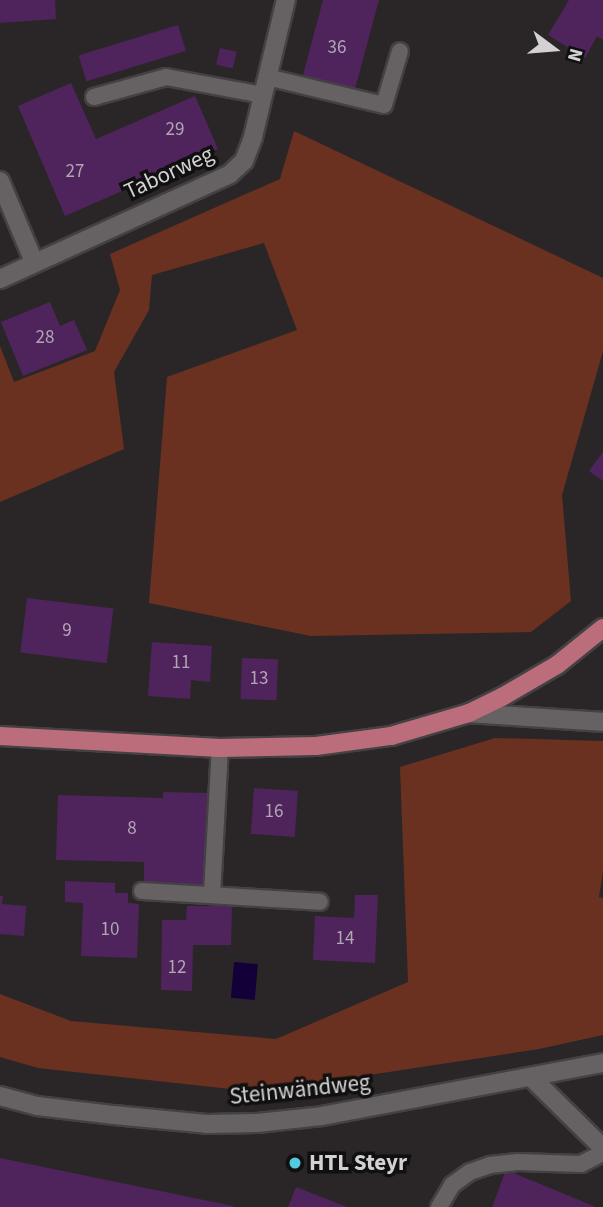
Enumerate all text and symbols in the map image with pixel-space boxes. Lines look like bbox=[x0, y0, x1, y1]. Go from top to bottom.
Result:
north arrow bbox=[519, 14, 589, 84]
house number: 36 bbox=[328, 37, 346, 59]
text: N bbox=[560, 45, 589, 65]
house number: 29 bbox=[166, 119, 184, 141]
street label: Taborweg bbox=[120, 140, 218, 206]
house number: 27 bbox=[66, 161, 84, 183]
house number: 28 bbox=[36, 327, 54, 349]
house number: 9 bbox=[62, 620, 72, 642]
house number: 11 bbox=[172, 652, 190, 674]
house number: 13 bbox=[250, 668, 268, 690]
house number: 16 bbox=[265, 801, 283, 823]
house number: 8 bbox=[127, 818, 137, 840]
house number: 10 bbox=[101, 919, 119, 941]
house number: 14 bbox=[336, 928, 354, 950]
house number: 12 bbox=[168, 957, 186, 979]
street label: Steinwändweg bbox=[228, 1069, 372, 1111]
place label: HTL Steyr bbox=[309, 1149, 407, 1177]
marker: HTL Steyr bbox=[287, 1155, 303, 1171]

